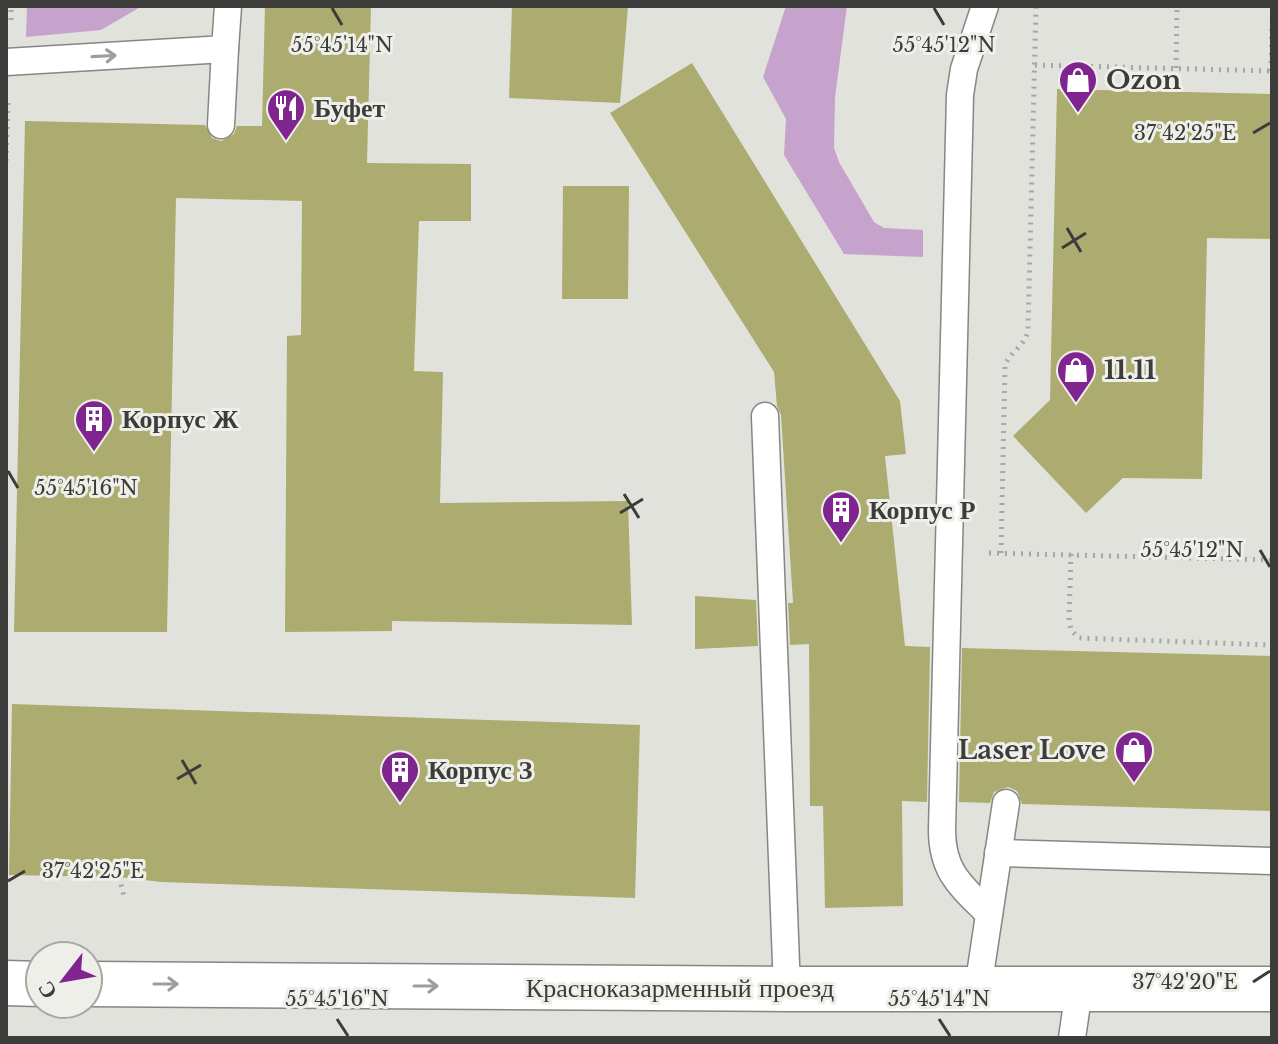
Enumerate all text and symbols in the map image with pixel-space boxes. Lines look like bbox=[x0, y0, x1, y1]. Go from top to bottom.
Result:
text: 55°45'14"N bbox=[291, 33, 393, 57]
text: 55°45'12"N bbox=[893, 33, 995, 57]
one-way arrow bbox=[90, 48, 117, 63]
shop icon: Ozon bbox=[1057, 59, 1099, 114]
place label: Ozon bbox=[1106, 64, 1181, 96]
restaurant icon: Буфет bbox=[265, 87, 307, 142]
place label: Буфет bbox=[314, 92, 385, 124]
text: 37°42'25"E bbox=[1134, 121, 1236, 145]
shop icon: 11.11 bbox=[1055, 349, 1097, 404]
place label: 11.11 bbox=[1104, 354, 1156, 386]
building icon: Корпус Ж bbox=[73, 398, 115, 453]
place label: Корпус Ж bbox=[122, 403, 239, 435]
text: 55°45'16"N bbox=[34, 476, 138, 500]
building icon: Корпус Р bbox=[820, 489, 862, 544]
place label: Корпус Р bbox=[869, 494, 976, 526]
text: 55°45'12"N bbox=[1141, 538, 1243, 562]
shop icon: Laser Love bbox=[1113, 729, 1155, 784]
place label: Laser Love bbox=[958, 734, 1106, 766]
building icon: Корпус З bbox=[379, 749, 421, 804]
place label: Корпус З bbox=[428, 754, 533, 786]
text: 37°42'25"E bbox=[42, 859, 144, 883]
north arrow bbox=[24, 940, 104, 1020]
text: 37°42'20"E bbox=[1132, 970, 1238, 994]
street label: Красноказарменный проезд bbox=[526, 972, 834, 1004]
text: С bbox=[32, 976, 63, 1004]
one-way arrow bbox=[152, 976, 179, 992]
one-way arrow bbox=[412, 978, 439, 994]
text: 55°45'16"N bbox=[285, 987, 389, 1011]
text: 55°45'14"N bbox=[888, 987, 990, 1011]

